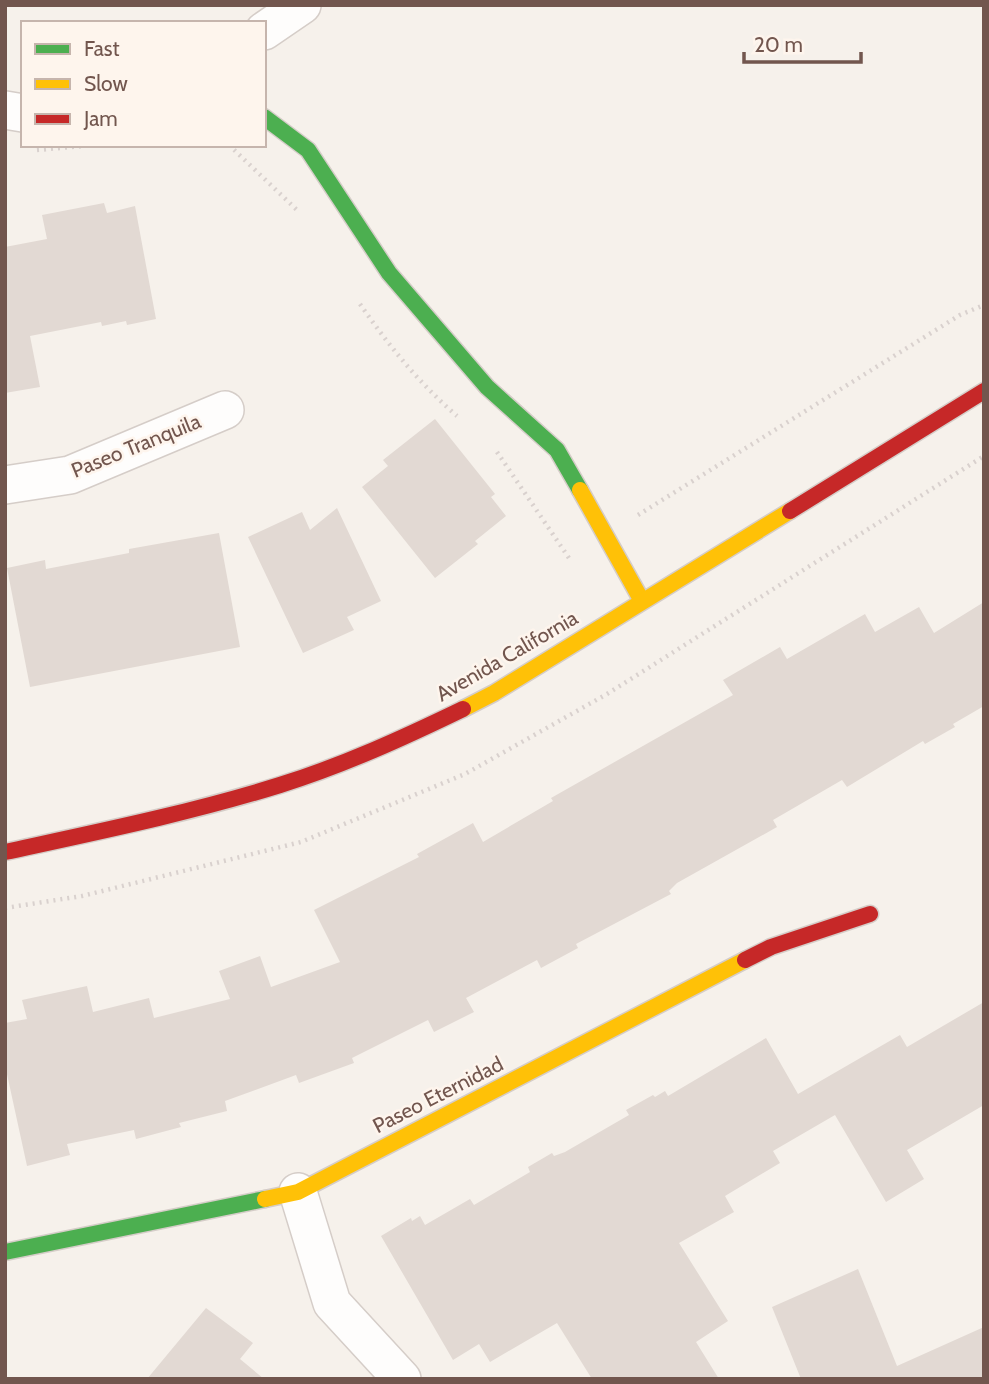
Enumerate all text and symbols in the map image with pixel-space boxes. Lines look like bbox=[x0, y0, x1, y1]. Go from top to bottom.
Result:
legend bbox=[21, 21, 266, 147]
scale bar bbox=[744, 21, 861, 65]
text: 20 m bbox=[754, 32, 803, 57]
text: Fast bbox=[84, 36, 120, 61]
text: Slow bbox=[84, 71, 128, 96]
text: Jam bbox=[83, 106, 118, 131]
street label: Paseo Tranquila bbox=[67, 408, 204, 483]
street label: Avenida California bbox=[431, 605, 582, 706]
street label: Paseo Eternidad bbox=[368, 1051, 507, 1138]

